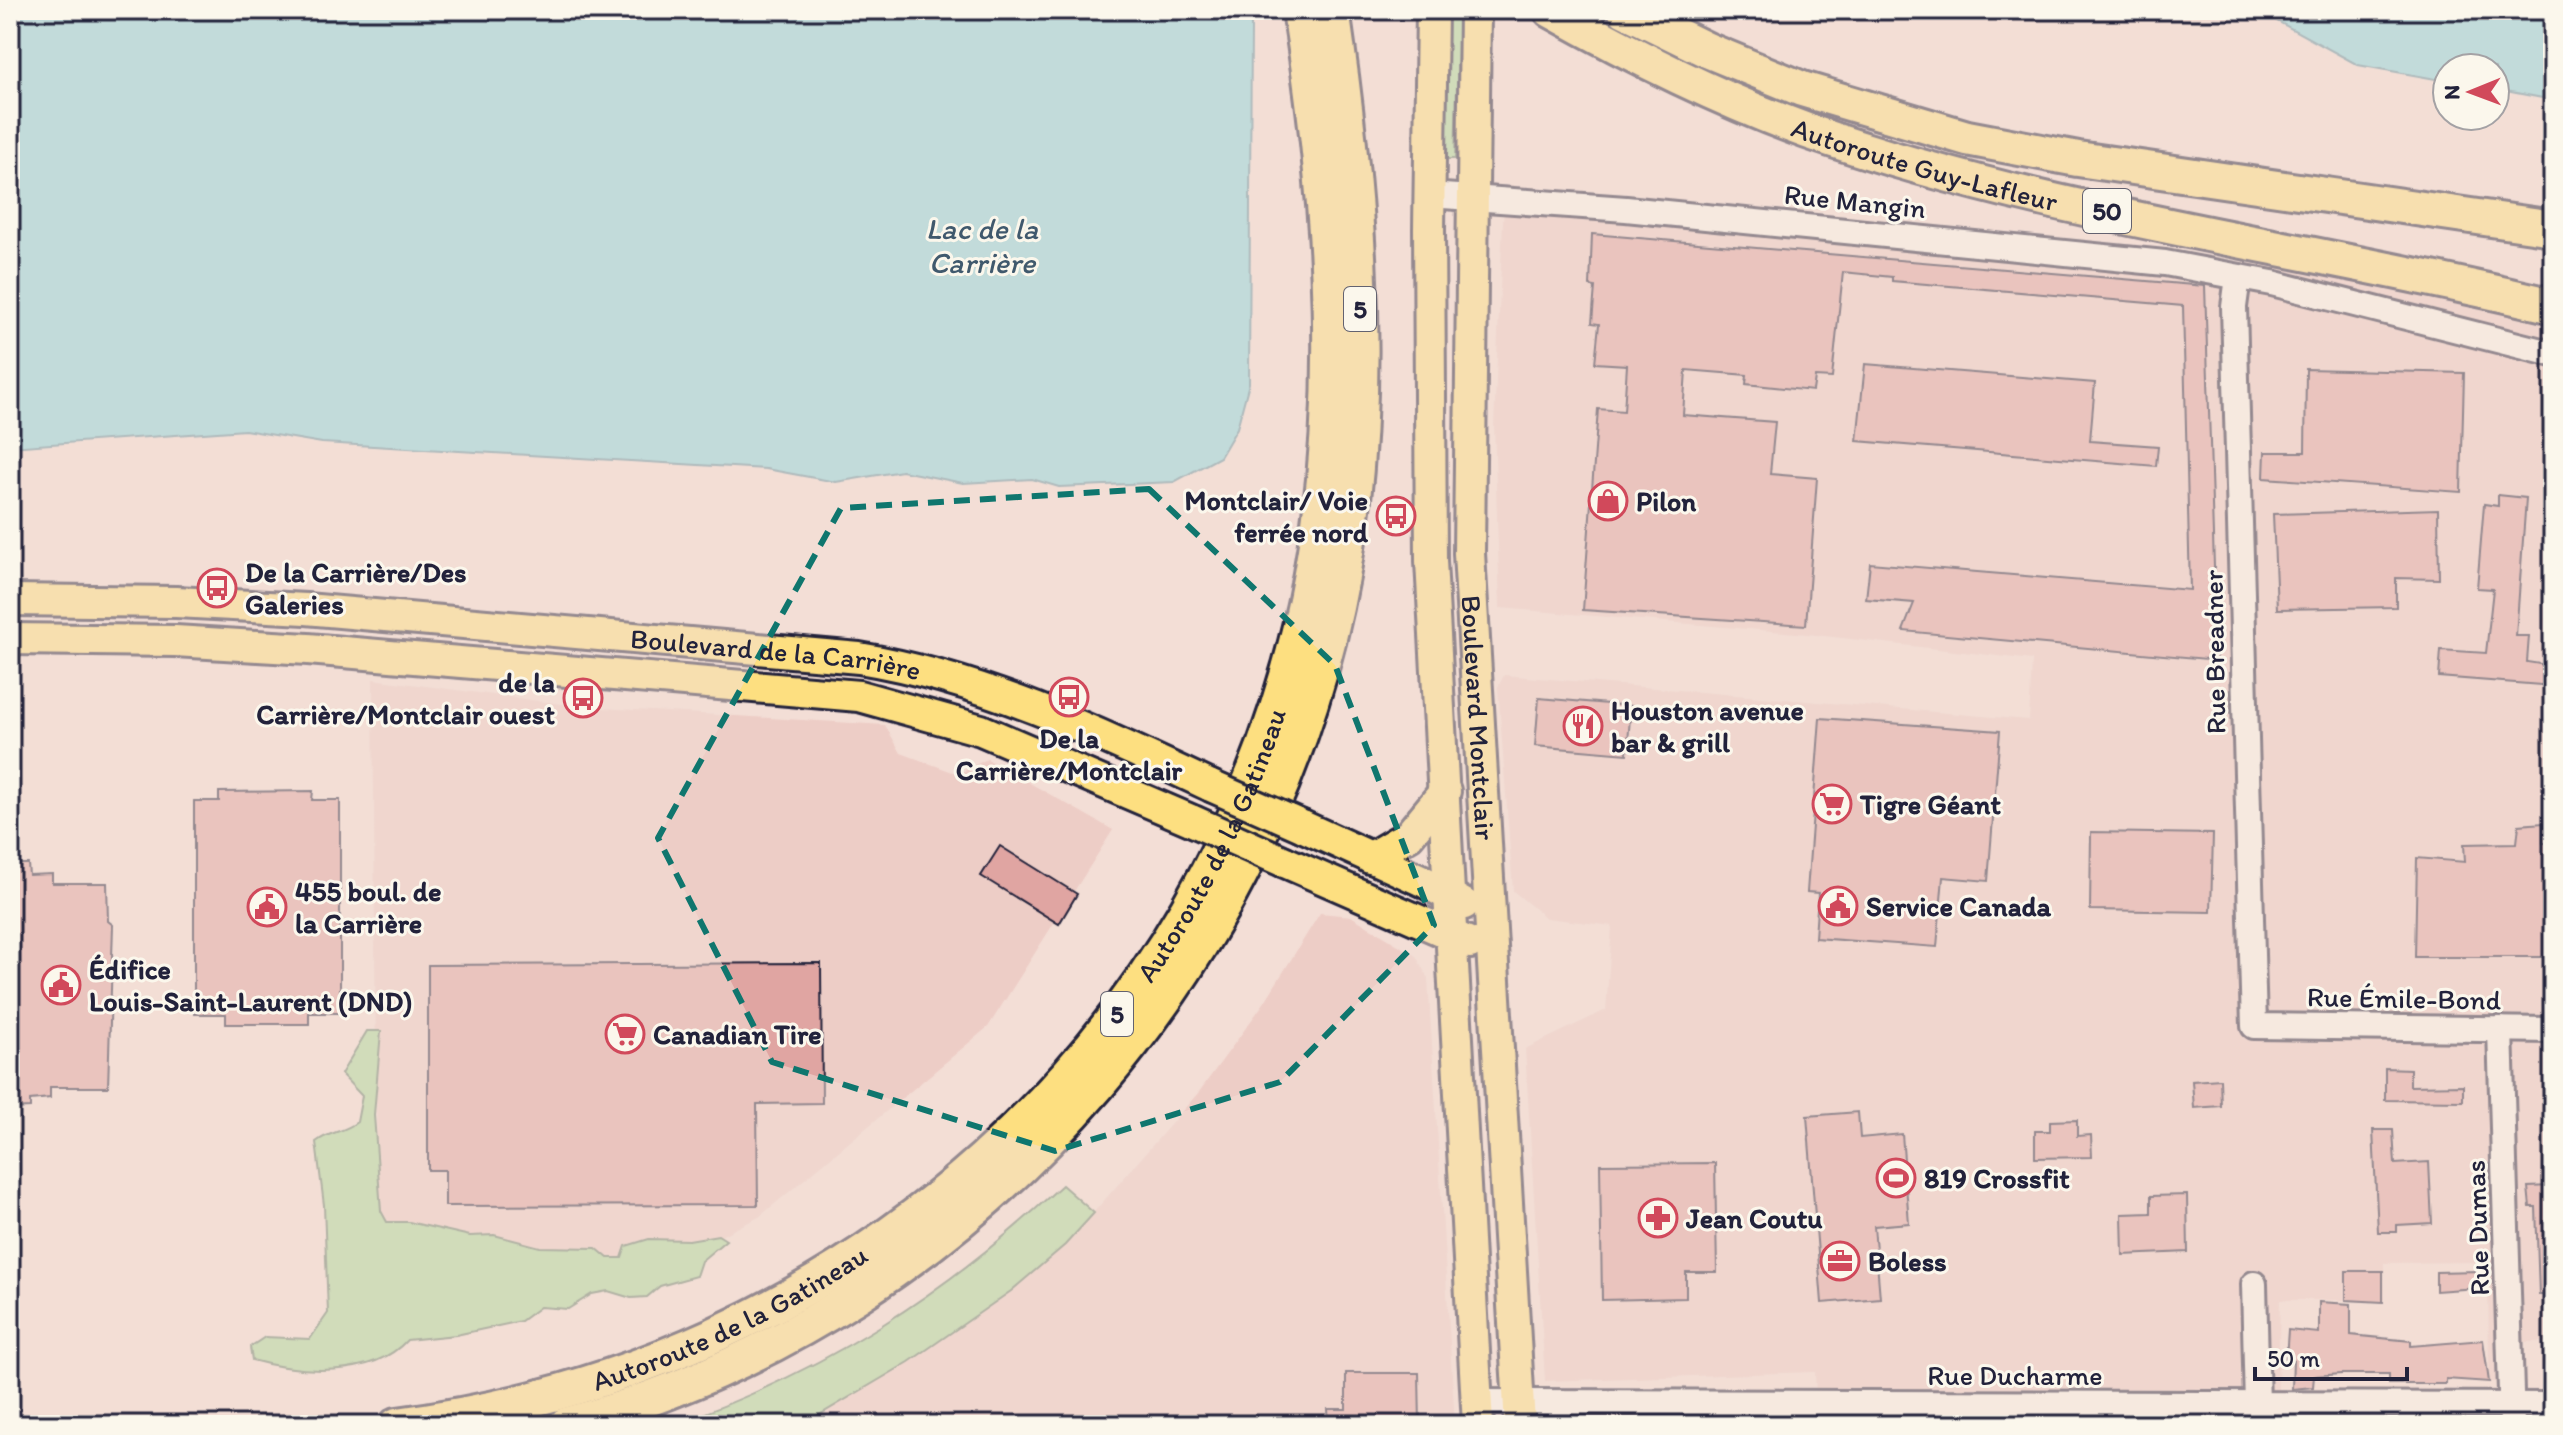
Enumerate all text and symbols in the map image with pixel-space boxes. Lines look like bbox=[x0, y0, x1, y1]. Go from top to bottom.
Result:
north arrow bbox=[2431, 52, 2511, 132]
text: N bbox=[2438, 85, 2465, 100]
street label: Autoroute Guy-Lafleur bbox=[1787, 110, 2061, 218]
street label: Rue Mangin bbox=[1783, 177, 1928, 225]
road number: 50 bbox=[2083, 189, 2131, 233]
water label: Lac de la Carrière bbox=[926, 210, 1039, 281]
road number: 5 bbox=[1344, 287, 1376, 331]
shop icon: Pilon bbox=[1587, 480, 1629, 522]
place label: Montclair/ Voie ferrée nord bbox=[1184, 483, 1369, 549]
place label: Pilon bbox=[1636, 484, 1696, 518]
bus stop icon: Montclair/ Voie ferrée nord bbox=[1375, 495, 1417, 537]
place label: De la Carrière/Des Galeries bbox=[245, 555, 466, 621]
bus stop icon: De la Carrière/Des Galeries bbox=[196, 567, 238, 609]
street label: Rue Breadner bbox=[2196, 570, 2232, 734]
street label: Boulevard Montclair bbox=[1455, 594, 1503, 841]
street label: Boulevard de la Carrière bbox=[629, 621, 925, 687]
place label: de la Carrière/Montclair ouest bbox=[256, 665, 555, 731]
bus stop icon: De la Carrière/Montclair bbox=[1048, 676, 1090, 718]
bus stop icon: de la Carrière/Montclair ouest bbox=[562, 677, 604, 719]
place label: Houston avenue bar & grill bbox=[1611, 693, 1804, 759]
street label: Autoroute de la Gatineau bbox=[1129, 704, 1293, 988]
restaurant icon: Houston avenue bar & grill bbox=[1562, 705, 1604, 747]
place label: De la Carrière/Montclair bbox=[956, 721, 1183, 787]
supermarket icon: Tigre Géant bbox=[1811, 783, 1853, 825]
place label: Tigre Géant bbox=[1859, 787, 2001, 821]
place label: 455 boul. de la Carrière bbox=[295, 874, 442, 940]
public building icon: Service Canada bbox=[1817, 885, 1859, 927]
public building icon: 455 boul. de la Carrière bbox=[246, 886, 288, 928]
place label: Service Canada bbox=[1866, 889, 2051, 923]
place label: Édifice Louis-Saint-Laurent (DND) bbox=[89, 952, 412, 1018]
public building icon: Édifice Louis-Saint-Laurent (DND) bbox=[40, 964, 82, 1006]
street label: Rue Émile-Bond bbox=[2307, 979, 2502, 1017]
road number: 5 bbox=[1101, 992, 1133, 1036]
supermarket icon: Canadian Tire bbox=[604, 1013, 646, 1055]
place label: Canadian Tire bbox=[653, 1017, 822, 1051]
sports icon: 819 Crossfit bbox=[1875, 1157, 1917, 1199]
street label: Rue Dumas bbox=[2458, 1160, 2496, 1296]
place label: 819 Crossfit bbox=[1924, 1161, 2070, 1195]
pharmacy icon: Jean Coutu bbox=[1637, 1197, 1679, 1239]
place label: Jean Coutu bbox=[1685, 1201, 1823, 1235]
street label: Autoroute de la Gatineau bbox=[588, 1237, 874, 1398]
office icon: Boless bbox=[1819, 1240, 1861, 1282]
place label: Boless bbox=[1868, 1244, 1947, 1278]
scale bar bbox=[2255, 1331, 2407, 1381]
text: 50 m bbox=[2267, 1344, 2320, 1373]
street label: Rue Ducharme bbox=[1927, 1358, 2103, 1392]

